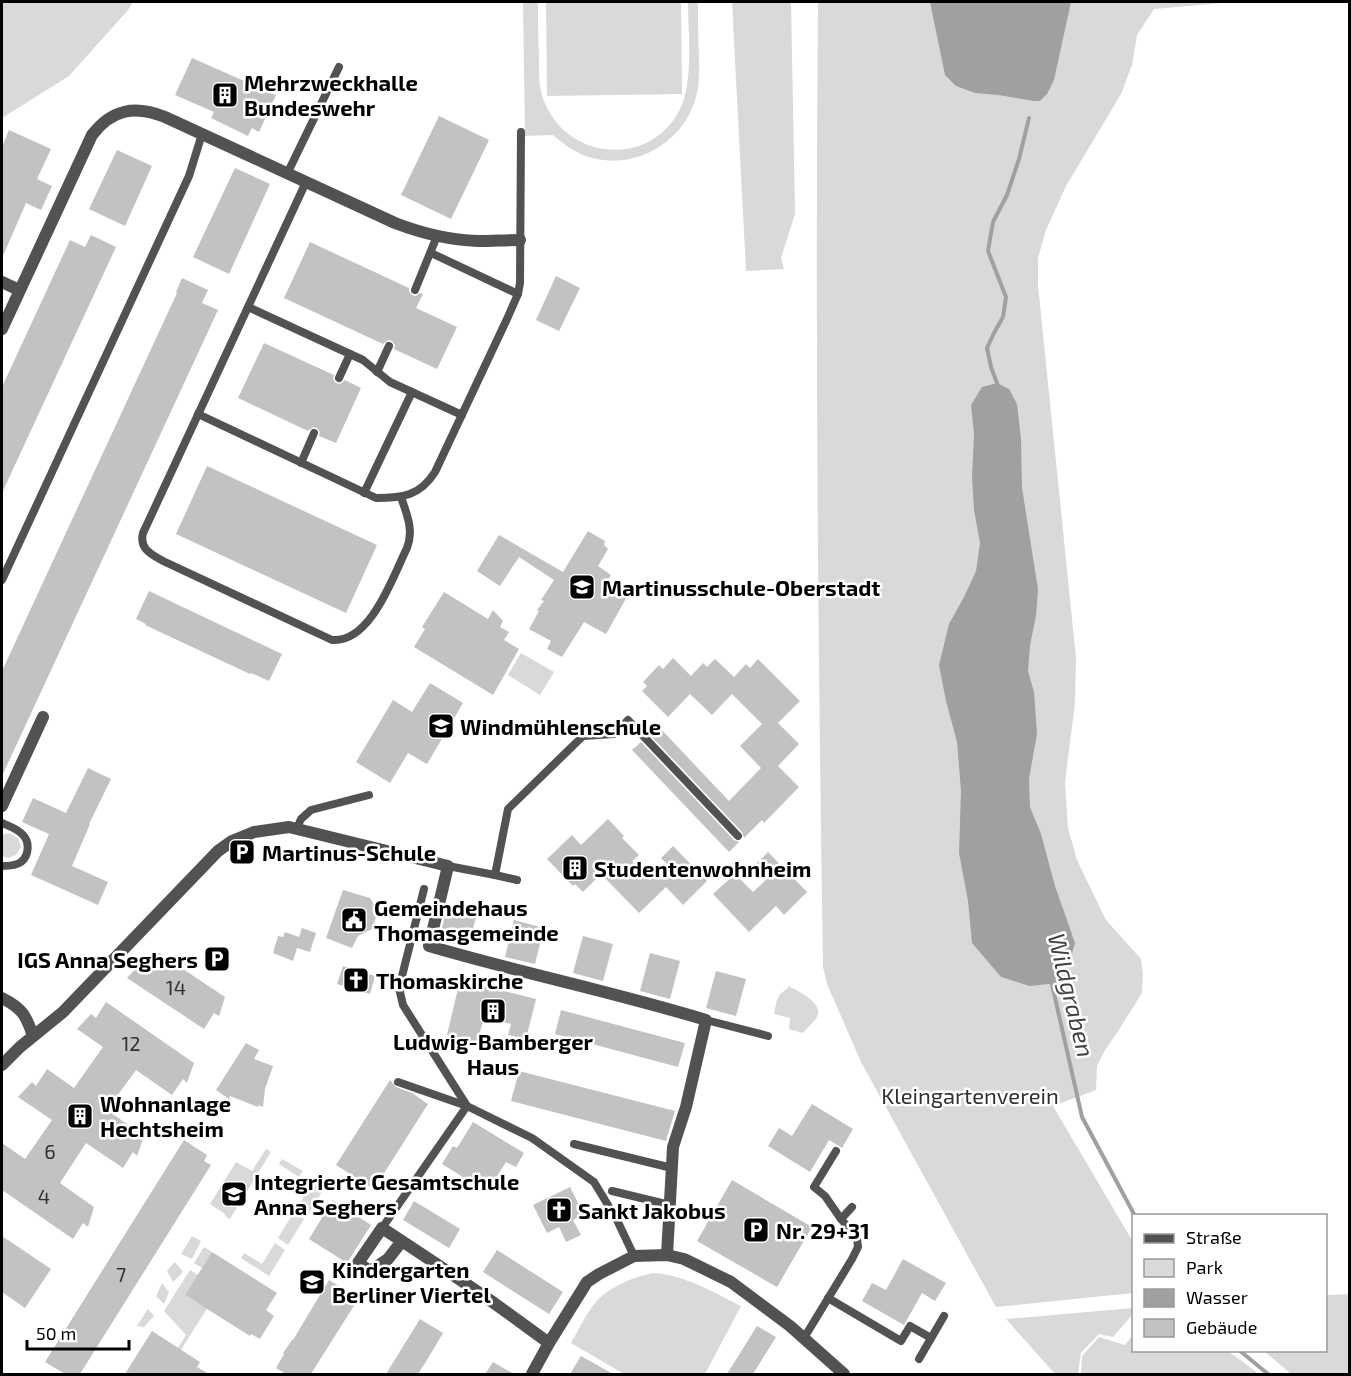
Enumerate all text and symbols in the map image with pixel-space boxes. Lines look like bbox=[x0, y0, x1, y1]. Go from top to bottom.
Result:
place label: Mehrzweckhalle Bundeswehr bbox=[244, 69, 418, 120]
building icon: Mehrzweckhalle Bundeswehr bbox=[210, 80, 240, 110]
school or university icon: Martinusschule-Oberstadt bbox=[567, 572, 597, 602]
place label: Martinusschule-Oberstadt bbox=[602, 574, 880, 600]
school or university icon: Windmühlenschule bbox=[426, 711, 456, 741]
place label: Windmühlenschule bbox=[460, 713, 661, 739]
parking icon: Martinus-Schule bbox=[227, 837, 257, 867]
place label: Martinus-Schule bbox=[262, 839, 436, 865]
building icon: Studentenwohnheim bbox=[560, 853, 590, 883]
place label: Studentenwohnheim bbox=[594, 855, 811, 881]
place label: Gemeindehaus Thomasgemeinde bbox=[374, 894, 559, 945]
public building icon: Gemeindehaus Thomasgemeinde bbox=[339, 905, 369, 935]
water label: Wildgraben bbox=[1043, 930, 1101, 1060]
parking icon: IGS Anna Seghers bbox=[202, 944, 232, 974]
place label: IGS Anna Seghers bbox=[17, 946, 198, 972]
church icon: Thomaskirche bbox=[341, 965, 371, 995]
place label: Thomaskirche bbox=[376, 967, 523, 993]
house number: 14 bbox=[166, 975, 186, 999]
building icon: Ludwig-Bamberger Haus bbox=[478, 996, 508, 1026]
place label: Ludwig-Bamberger Haus bbox=[393, 1028, 594, 1079]
house number: 12 bbox=[121, 1031, 141, 1055]
park label: Kleingartenverein bbox=[881, 1082, 1059, 1108]
place label: Wohnanlage Hechtsheim bbox=[100, 1090, 231, 1141]
building icon: Wohnanlage Hechtsheim bbox=[65, 1101, 95, 1131]
house number: 6 bbox=[44, 1139, 56, 1163]
place label: Integrierte Gesamtschule Anna Seghers bbox=[254, 1168, 519, 1219]
school or university icon: Integrierte Gesamtschule Anna Seghers bbox=[219, 1179, 249, 1209]
house number: 4 bbox=[38, 1184, 50, 1208]
church icon: Sankt Jakobus bbox=[544, 1195, 574, 1225]
place label: Sankt Jakobus bbox=[578, 1197, 726, 1223]
legend bbox=[1132, 1214, 1327, 1352]
parking icon: Nr. 29+31 bbox=[741, 1215, 771, 1245]
place label: Nr. 29+31 bbox=[776, 1217, 870, 1243]
text: Straße bbox=[1186, 1226, 1242, 1248]
place label: Kindergarten Berliner Viertel bbox=[332, 1256, 491, 1307]
text: Park bbox=[1186, 1256, 1223, 1278]
house number: 7 bbox=[116, 1262, 126, 1286]
school or university icon: Kindergarten Berliner Viertel bbox=[297, 1267, 327, 1297]
text: Wasser bbox=[1186, 1286, 1248, 1308]
scale bar bbox=[27, 1313, 129, 1351]
text: Gebäude bbox=[1186, 1316, 1257, 1338]
text: 50 m bbox=[36, 1322, 76, 1344]

